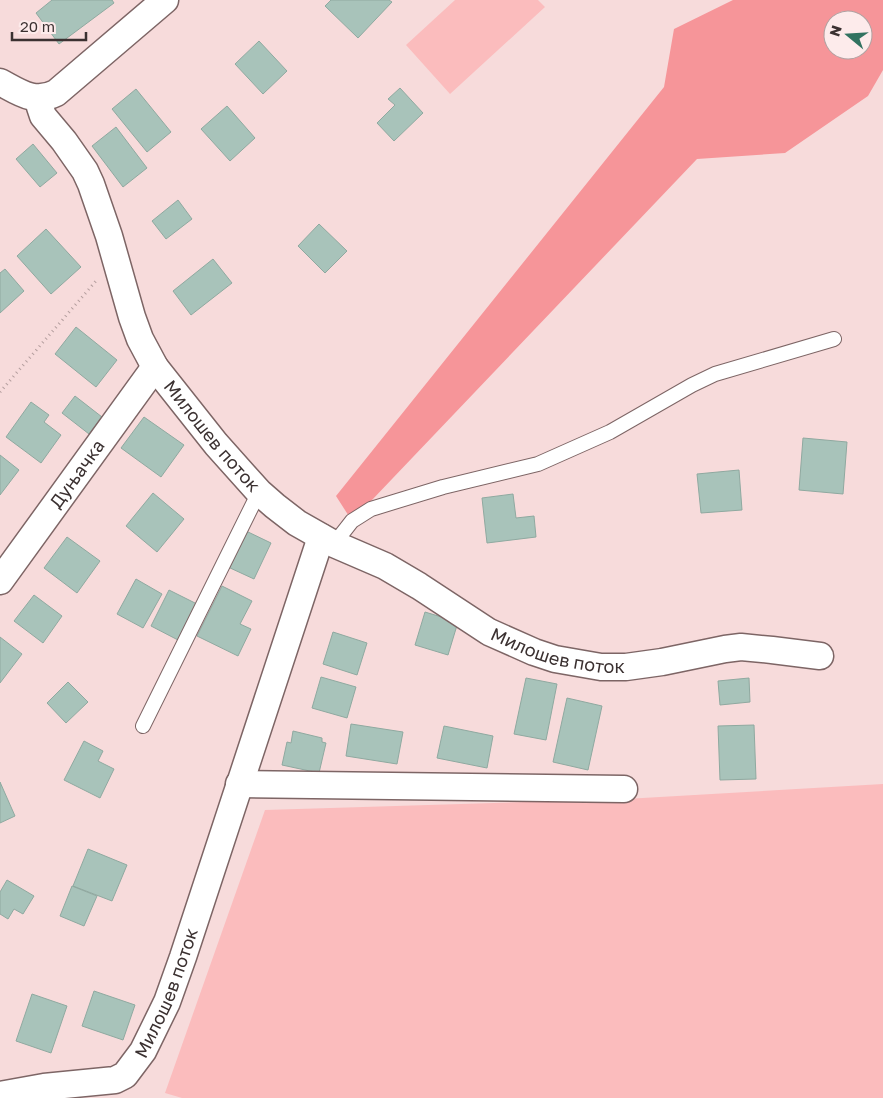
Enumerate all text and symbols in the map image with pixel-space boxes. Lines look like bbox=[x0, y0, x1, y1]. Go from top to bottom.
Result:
scale bar bbox=[12, 10, 86, 42]
north arrow bbox=[823, 10, 873, 60]
text: 20 m bbox=[20, 17, 55, 35]
text: N bbox=[825, 23, 845, 39]
street label: Милошев поток bbox=[160, 375, 265, 496]
street label: Дуњачка bbox=[45, 435, 109, 512]
street label: Милошев поток bbox=[488, 622, 625, 677]
street label: Милошев поток bbox=[129, 925, 202, 1061]

